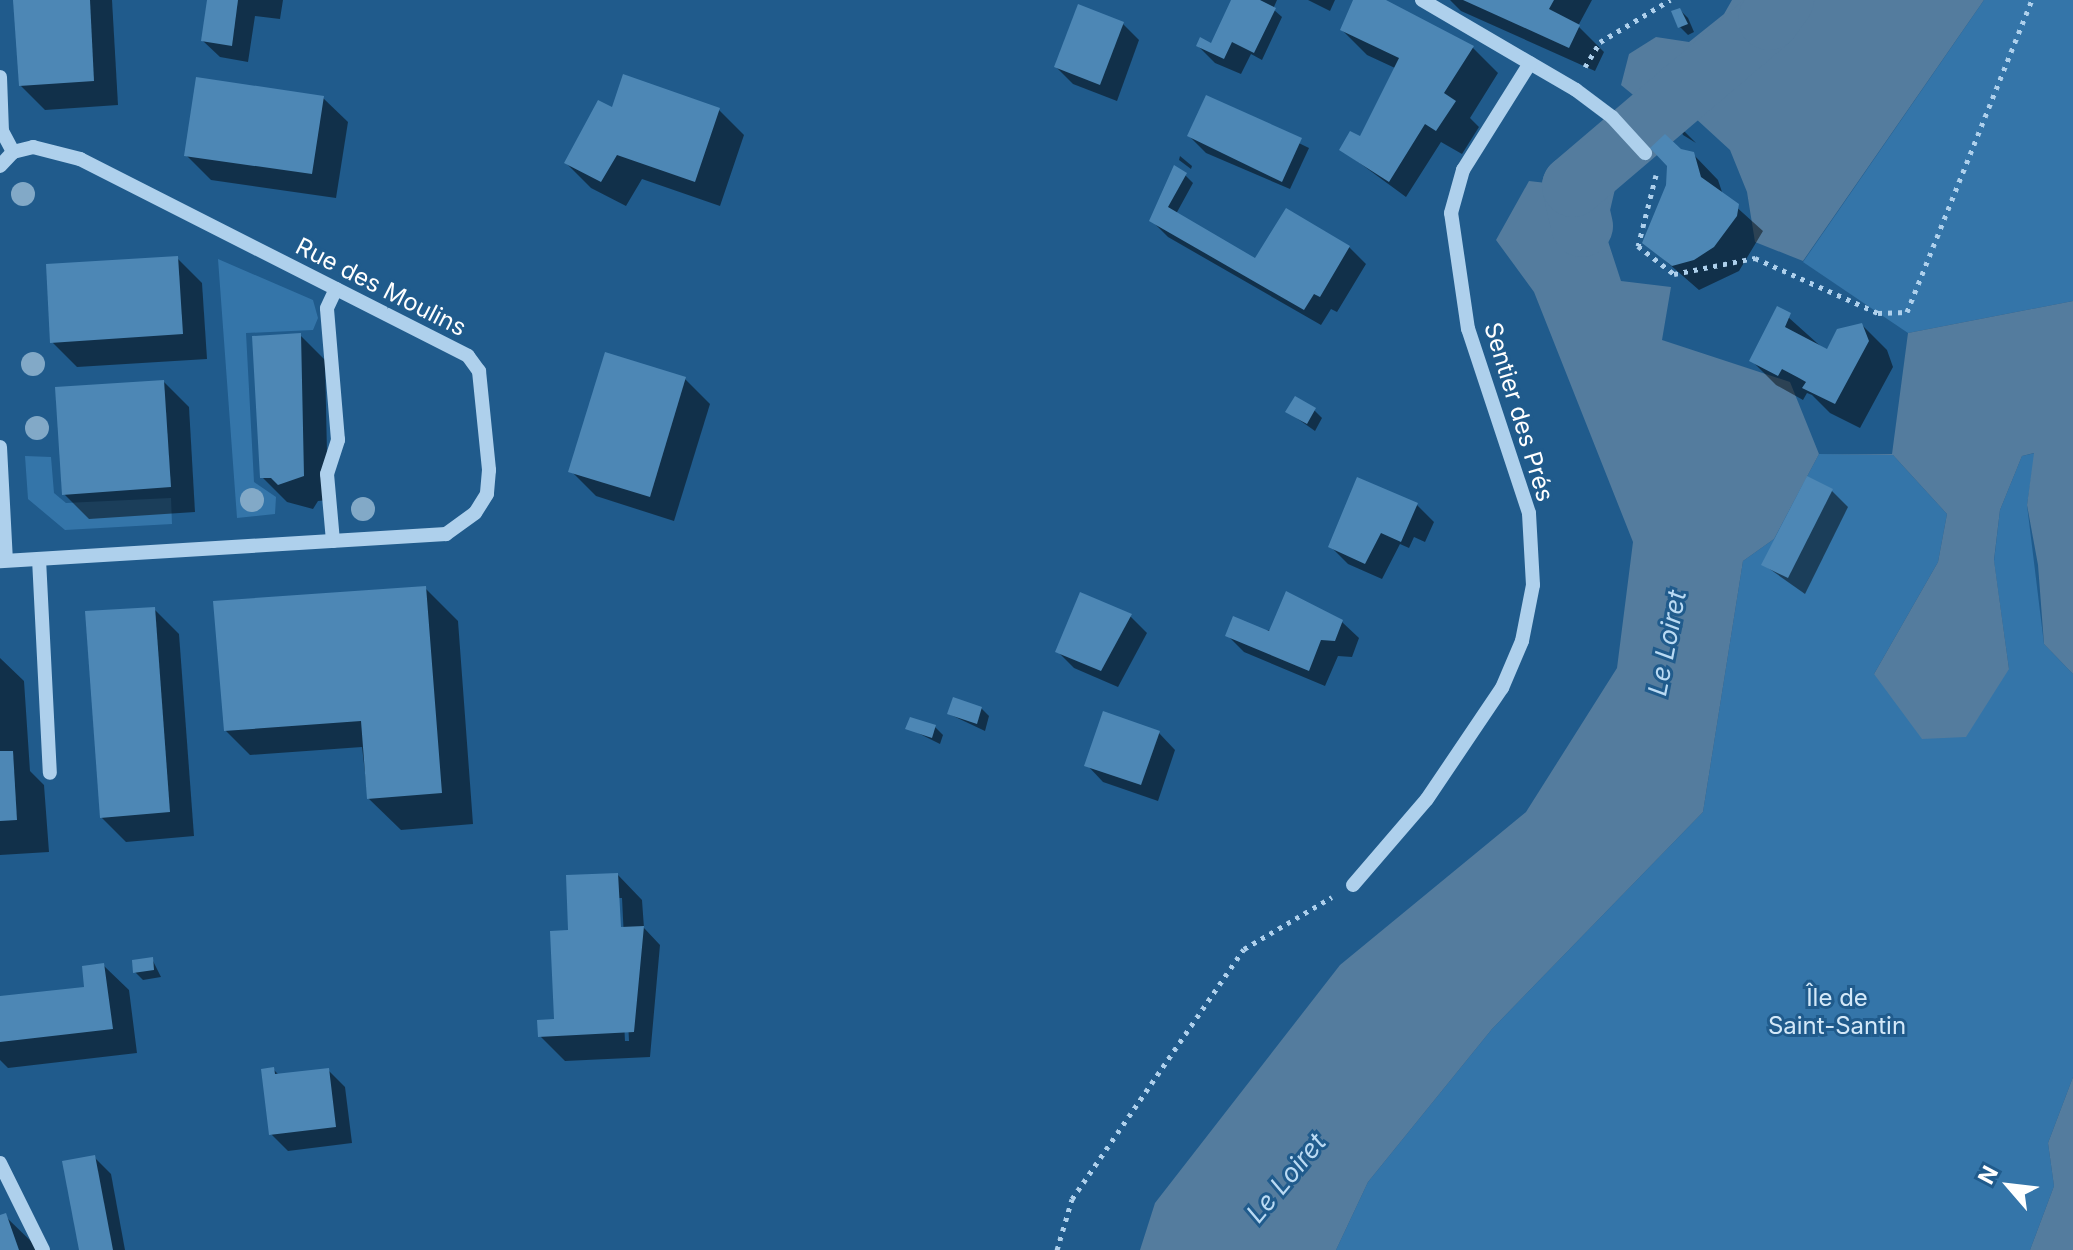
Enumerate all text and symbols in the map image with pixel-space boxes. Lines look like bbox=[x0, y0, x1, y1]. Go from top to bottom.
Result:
street label: Rue des Moulins bbox=[291, 232, 471, 342]
street label: Sentier des Prés bbox=[1478, 319, 1560, 505]
water label: Le Loiret bbox=[1642, 588, 1692, 698]
park label: Île de Saint-Santin bbox=[1768, 984, 1906, 1040]
water label: Le Loiret bbox=[1240, 1127, 1332, 1229]
north arrow bbox=[1969, 1146, 2049, 1226]
text: N bbox=[1972, 1161, 2003, 1188]

